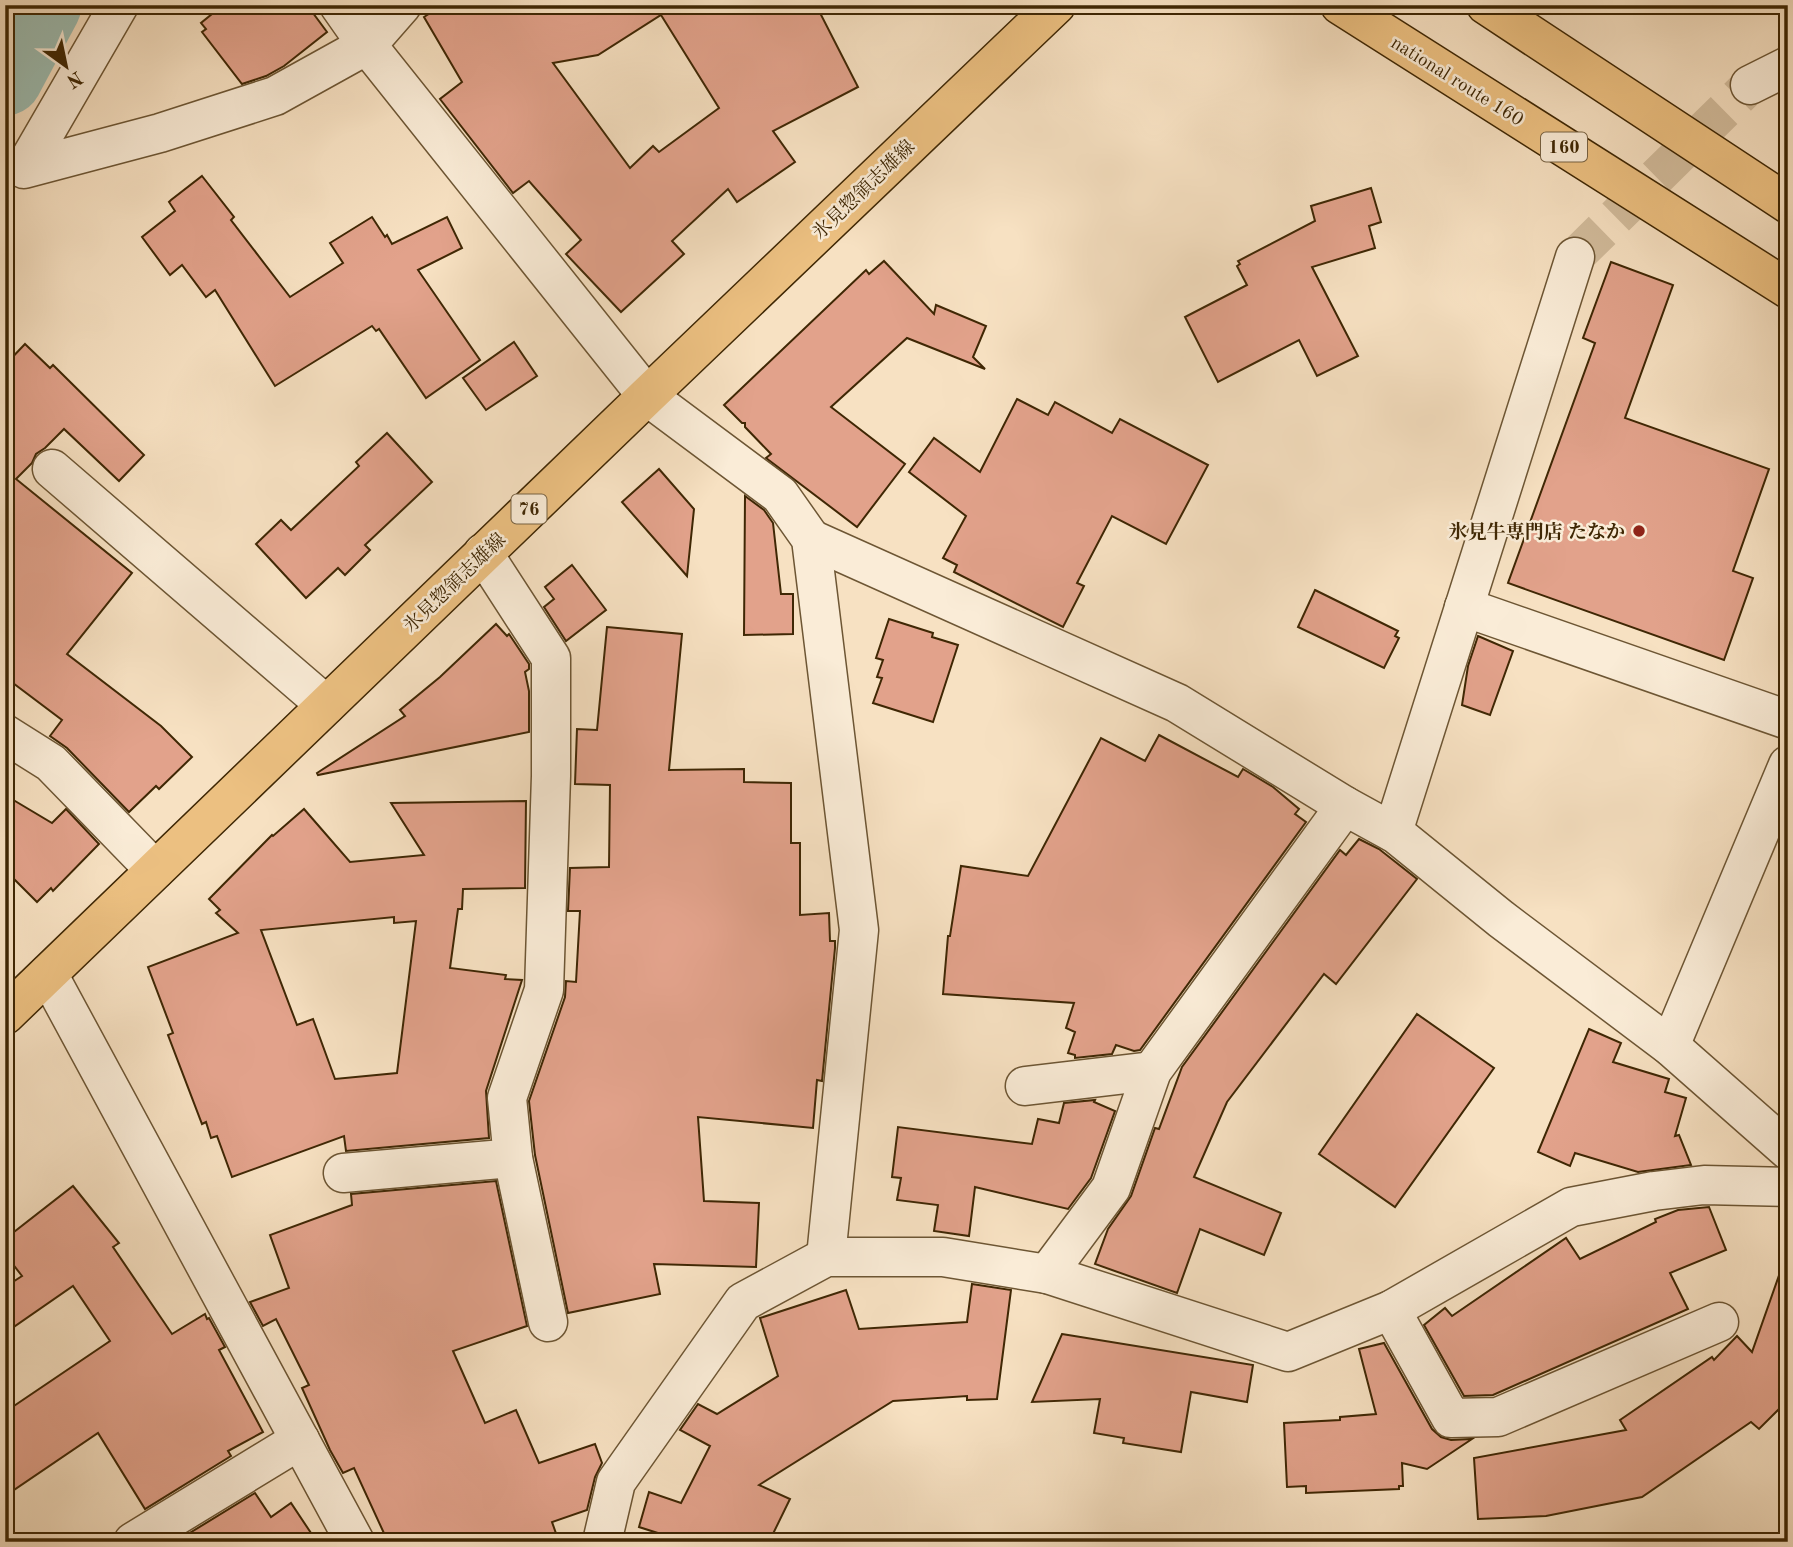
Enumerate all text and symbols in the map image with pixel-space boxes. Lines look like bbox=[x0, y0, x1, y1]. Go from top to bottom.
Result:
north arrow bbox=[32, 32, 102, 102]
street label: national route 160 bbox=[1387, 34, 1526, 130]
text: N bbox=[62, 66, 85, 90]
road number: 160 bbox=[1541, 132, 1587, 162]
street label: 氷見惣領志雄線 bbox=[808, 136, 919, 244]
road number: 76 bbox=[512, 494, 546, 524]
place label: 氷見牛専門店 たなか bbox=[1449, 521, 1625, 543]
marker: 氷見牛専門店 たなか bbox=[1631, 523, 1647, 539]
street label: 氷見惣領志雄線 bbox=[399, 529, 510, 637]

